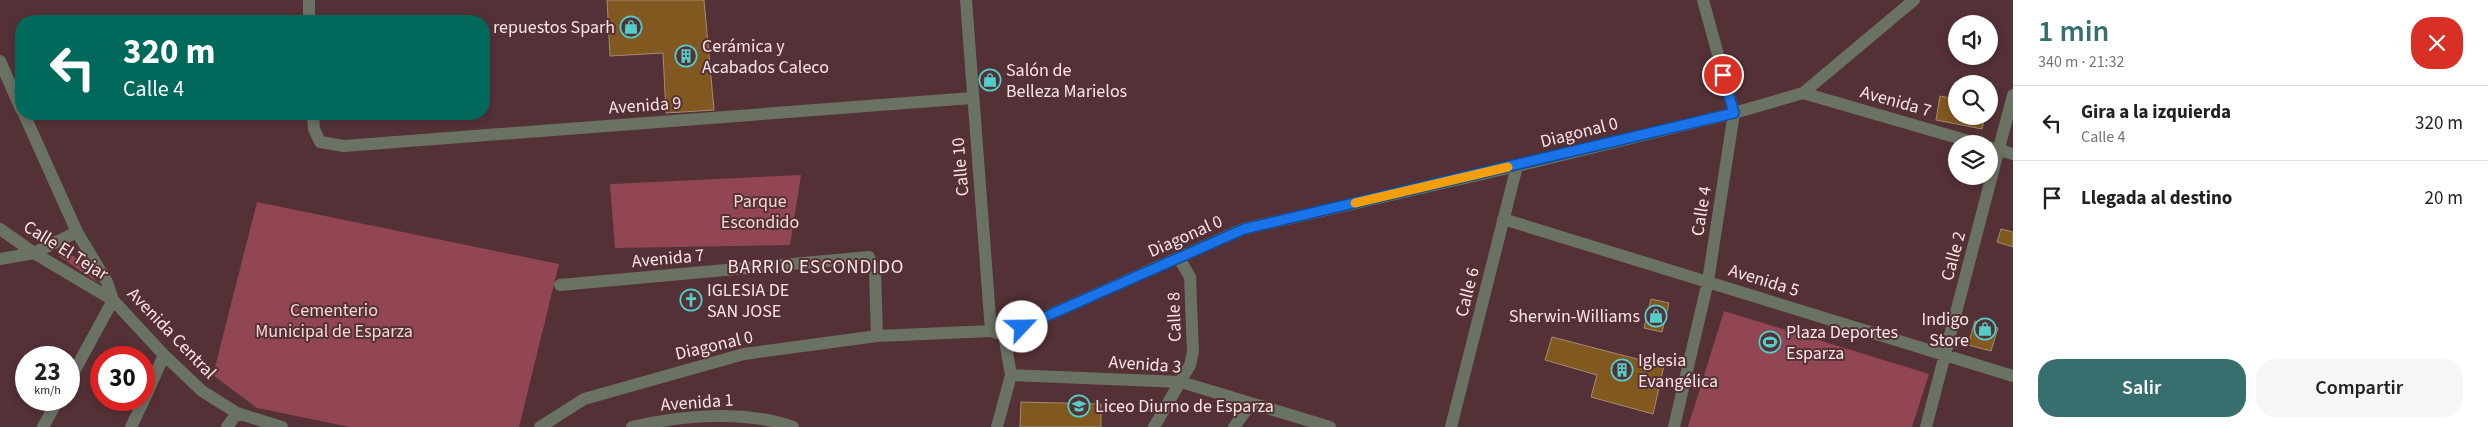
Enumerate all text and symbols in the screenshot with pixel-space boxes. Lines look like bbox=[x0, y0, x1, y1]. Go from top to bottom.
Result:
text: 1 min bbox=[2038, 10, 2109, 53]
place label: repuestos Sparh bbox=[493, 15, 615, 40]
shop icon: repuestos Sparh bbox=[619, 15, 643, 39]
map controls bbox=[1948, 15, 1998, 185]
button: sound bbox=[1948, 15, 1998, 65]
button: close bbox=[2411, 17, 2463, 69]
text: 320 m bbox=[123, 27, 215, 77]
place label: Cerámica y Acabados Caleco bbox=[702, 34, 829, 80]
icon: left bbox=[40, 35, 105, 100]
building icon: Cerámica y Acabados Caleco bbox=[674, 44, 698, 68]
text: 340 m · 21:32 bbox=[2038, 51, 2125, 73]
pin bbox=[1702, 54, 1744, 96]
place label: Salón de Belleza Marielos bbox=[1006, 58, 1127, 104]
icon: arrive bbox=[1709, 61, 1737, 89]
shop icon: Salón de Belleza Marielos bbox=[978, 68, 1002, 92]
text: Calle 4 bbox=[123, 73, 184, 105]
button: search bbox=[1948, 75, 1998, 125]
street label: Avenida 7 bbox=[1857, 79, 1934, 124]
street label: Avenida 9 bbox=[608, 90, 682, 121]
text: Gira a la izquierda bbox=[2081, 99, 2231, 126]
icon: left bbox=[2038, 109, 2066, 137]
text: 320 m bbox=[2415, 110, 2463, 137]
street label: Diagonal 0 bbox=[1538, 111, 1621, 154]
text: Calle 4 bbox=[2081, 126, 2125, 148]
button: layers bbox=[1948, 135, 1998, 185]
street label: Calle 10 bbox=[945, 136, 976, 197]
street label: Calle 4 bbox=[1685, 184, 1718, 238]
icon: arrive bbox=[2038, 184, 2066, 212]
text: Llegada al destino bbox=[2081, 185, 2232, 212]
text: 20 m bbox=[2425, 185, 2463, 212]
park label: Parque Escondido bbox=[721, 189, 799, 235]
street label: Diagonal 0 bbox=[1144, 209, 1227, 264]
street label: Calle El Tejar bbox=[18, 214, 114, 287]
street label: Calle 2 bbox=[1935, 229, 1972, 284]
street label: Avenida 7 bbox=[631, 243, 705, 274]
district label: BARRIO ESCONDIDO bbox=[728, 254, 904, 281]
street label: Avenida 5 bbox=[1725, 258, 1802, 303]
street label: Calle 6 bbox=[1449, 265, 1486, 319]
place label: IGLESIA DE SAN JOSE bbox=[707, 278, 789, 324]
street label: Avenida Central bbox=[122, 282, 222, 385]
church icon: IGLESIA DE SAN JOSE bbox=[679, 288, 703, 312]
street label: Calle 8 bbox=[1161, 292, 1188, 342]
park label: Cementerio Municipal de Esparza bbox=[255, 298, 413, 344]
position arrow bbox=[995, 300, 1047, 352]
place label: Sherwin-Williams bbox=[1509, 304, 1640, 329]
shop icon: Sherwin-Williams bbox=[1644, 304, 1668, 328]
place label: Indigo Store bbox=[1921, 307, 1969, 353]
shop icon: Indigo Store bbox=[1973, 317, 1997, 341]
place label: Plaza Deportes Esparza bbox=[1786, 320, 1898, 366]
street label: Diagonal 0 bbox=[673, 324, 756, 367]
sports icon: Plaza Deportes Esparza bbox=[1758, 330, 1782, 354]
speed limit sign: 30 bbox=[90, 346, 155, 411]
place label: Iglesia Evangélica bbox=[1638, 348, 1718, 394]
street label: Avenida 3 bbox=[1108, 349, 1182, 380]
text: 23 bbox=[34, 354, 61, 390]
building icon: Iglesia Evangélica bbox=[1610, 358, 1634, 382]
button: Salir bbox=[2038, 359, 2246, 417]
button: Compartir bbox=[2256, 359, 2463, 417]
text: km/h bbox=[34, 382, 61, 399]
street label: Avenida 1 bbox=[660, 387, 734, 418]
school or university icon: Liceo Diurno de Esparza bbox=[1067, 394, 1091, 418]
place label: Liceo Diurno de Esparza bbox=[1095, 394, 1274, 419]

